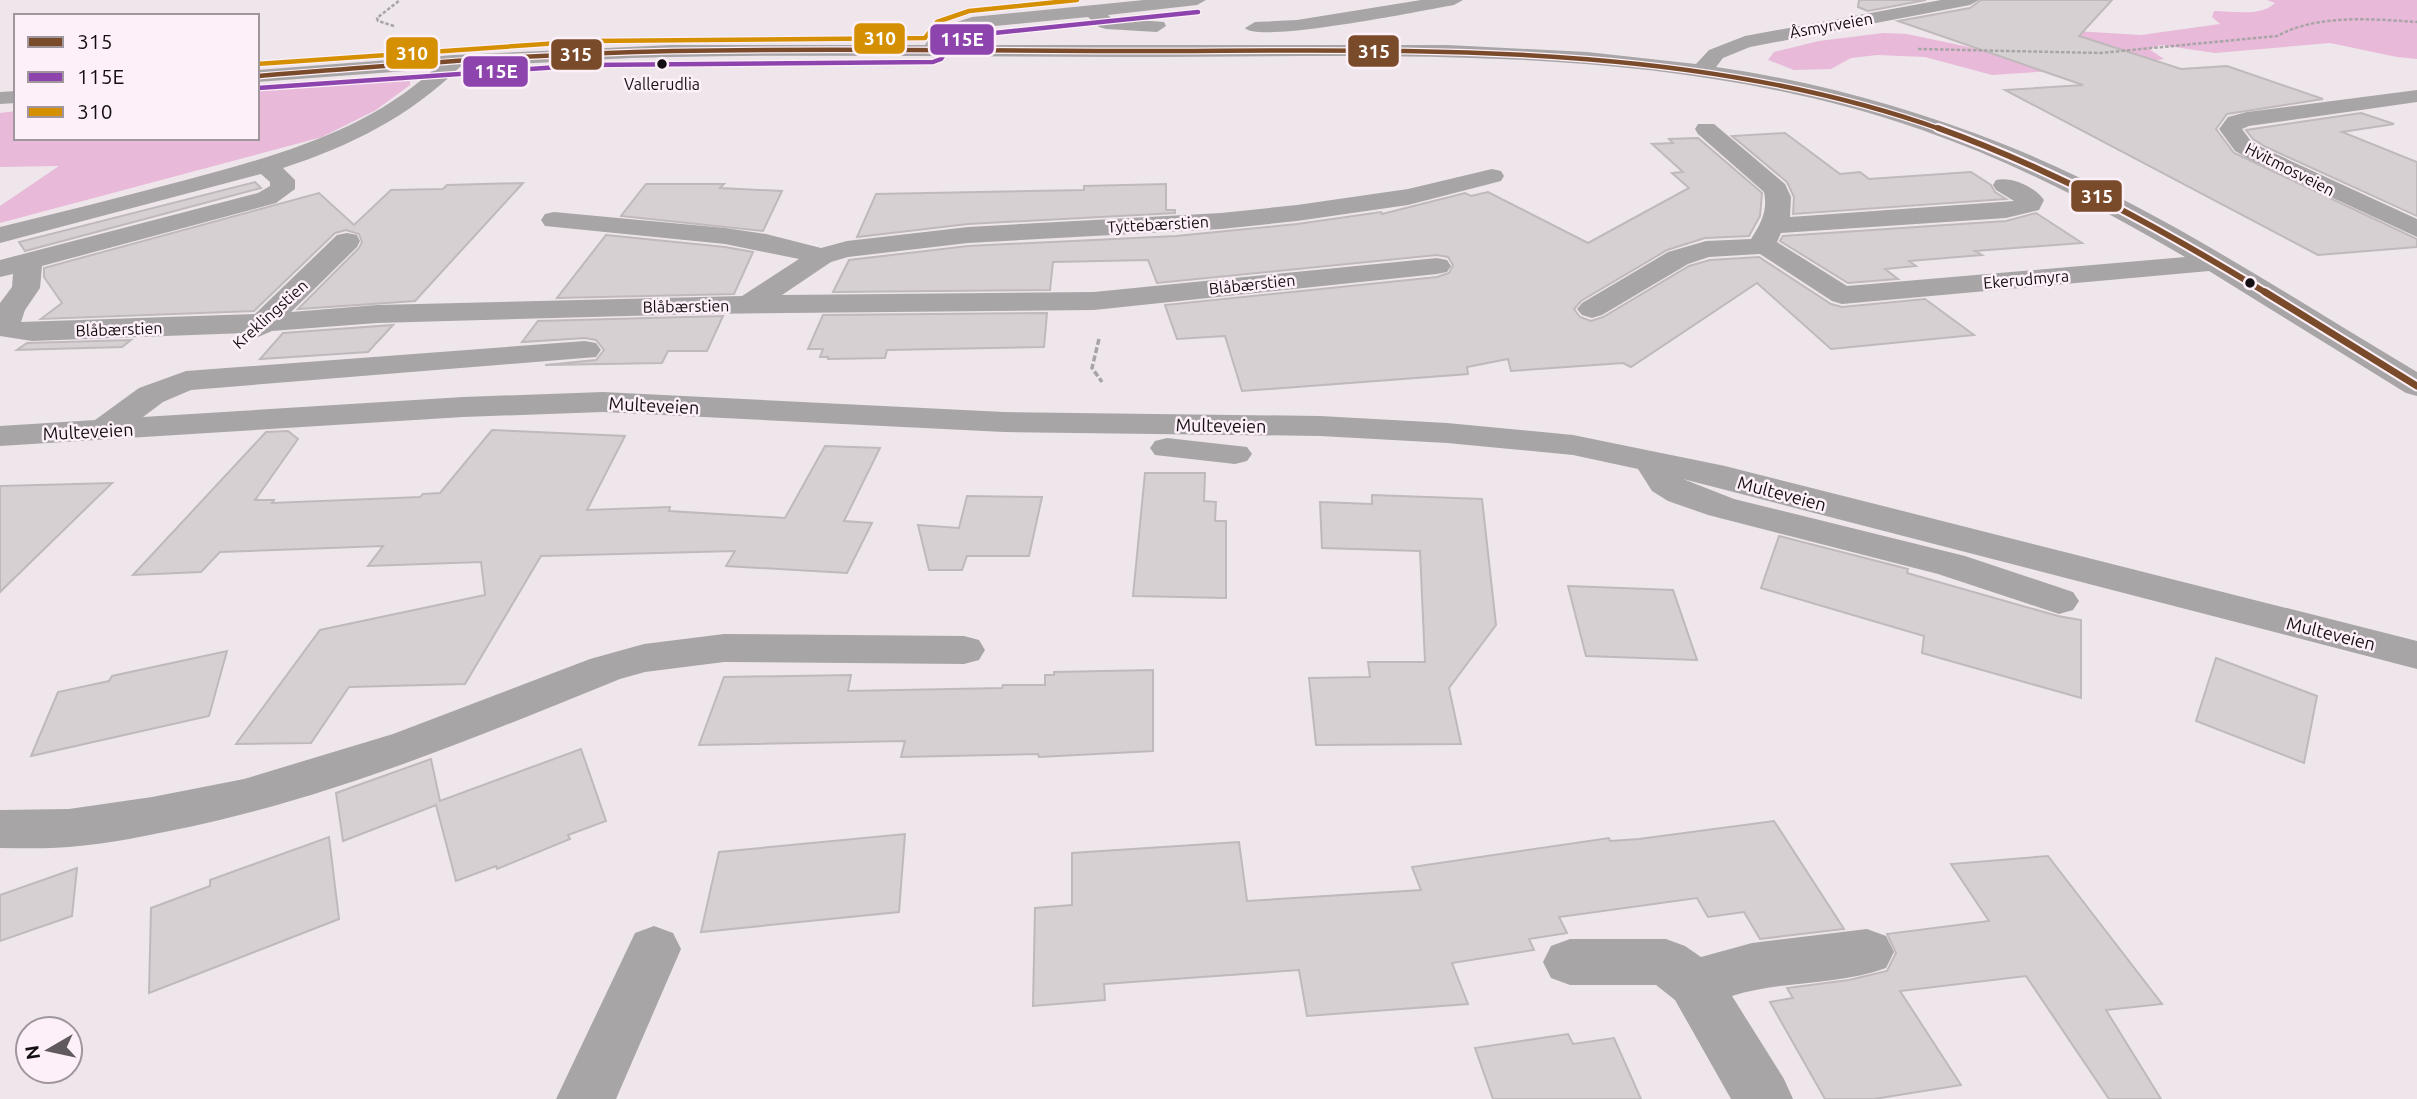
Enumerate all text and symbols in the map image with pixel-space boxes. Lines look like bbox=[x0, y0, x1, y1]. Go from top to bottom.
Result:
street label: Åsmyrveien bbox=[1788, 9, 1874, 41]
legend bbox=[14, 14, 259, 140]
line badge: 310 bbox=[853, 22, 906, 55]
line badge: 115E bbox=[929, 23, 995, 56]
text: 310 bbox=[864, 27, 896, 49]
text: 115E bbox=[940, 28, 984, 50]
text: 315 bbox=[77, 29, 113, 53]
line badge: 315 bbox=[1347, 34, 1400, 68]
line badge: 310 bbox=[385, 36, 439, 70]
line badge: 315 bbox=[550, 38, 603, 71]
text: 315 bbox=[1358, 40, 1390, 62]
text: 310 bbox=[396, 42, 428, 64]
text: 315 bbox=[560, 43, 592, 65]
line badge: 115E bbox=[462, 55, 529, 88]
marker: Vallerudlia bbox=[655, 57, 669, 71]
text: 115E bbox=[474, 60, 518, 82]
text: 115E bbox=[77, 64, 124, 88]
place label: Vallerudlia bbox=[624, 75, 700, 93]
text: 310 bbox=[77, 99, 113, 123]
street label: Hvitmosveien bbox=[2242, 139, 2338, 199]
line badge: 315 bbox=[2070, 179, 2123, 213]
text: 315 bbox=[2081, 185, 2113, 207]
street label: Tyttebærstien bbox=[1107, 212, 1209, 236]
street label: Ekerudmyra bbox=[1982, 266, 2070, 292]
street label: Blåbærstien bbox=[1208, 271, 1296, 297]
street label: Kreklingstien bbox=[229, 276, 311, 352]
unlabelled marker bbox=[2243, 276, 2257, 290]
street label: Blåbærstien bbox=[642, 296, 730, 316]
street label: Blåbærstien bbox=[75, 318, 163, 340]
street label: Multeveien bbox=[608, 393, 700, 417]
street label: Multeveien bbox=[1175, 414, 1267, 436]
street label: Multeveien bbox=[42, 419, 134, 443]
street label: Multeveien bbox=[1736, 472, 1828, 514]
street label: Multeveien bbox=[2284, 612, 2378, 654]
north arrow bbox=[14, 1015, 84, 1085]
text: N bbox=[20, 1044, 44, 1061]

